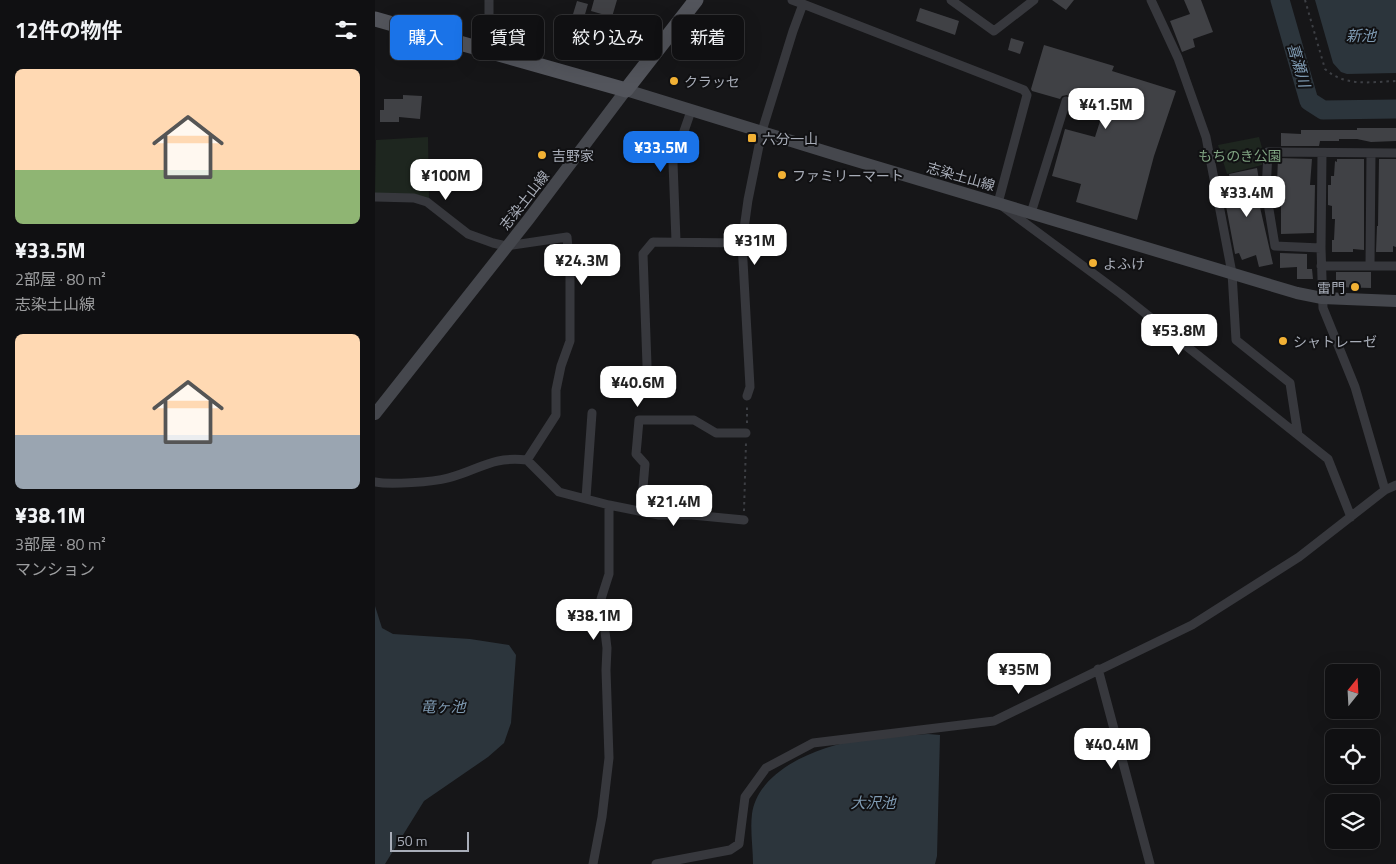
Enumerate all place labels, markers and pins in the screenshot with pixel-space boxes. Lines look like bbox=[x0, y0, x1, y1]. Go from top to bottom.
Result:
place label: クラッセ bbox=[684, 71, 740, 92]
marker: クラッセ bbox=[668, 75, 680, 87]
pin: ¥41.5M bbox=[1065, 88, 1147, 130]
place label: 六分一山 bbox=[762, 128, 818, 149]
pin: ¥33.5M bbox=[620, 130, 702, 173]
marker: 六分一山 bbox=[746, 132, 758, 144]
place label: 吉野家 bbox=[552, 145, 594, 166]
marker: 吉野家 bbox=[536, 149, 548, 161]
pin: ¥100M bbox=[411, 158, 481, 201]
place label: ファミリーマート bbox=[792, 165, 904, 186]
marker: ファミリーマート bbox=[776, 169, 788, 181]
pin: ¥33.4M bbox=[1206, 176, 1288, 218]
pin: ¥31M bbox=[725, 224, 785, 266]
pin: ¥24.3M bbox=[541, 244, 623, 286]
place label: よふけ bbox=[1103, 253, 1145, 274]
marker: よふけ bbox=[1087, 257, 1099, 269]
place label: 雷門 bbox=[1317, 277, 1345, 298]
marker: 雷門 bbox=[1349, 281, 1361, 293]
pin: ¥53.8M bbox=[1138, 314, 1220, 356]
place label: シャトレーゼ bbox=[1293, 331, 1377, 352]
marker: シャトレーゼ bbox=[1277, 335, 1289, 347]
pin: ¥40.6M bbox=[597, 366, 679, 408]
pin: ¥21.4M bbox=[633, 484, 715, 527]
pin: ¥38.1M bbox=[553, 598, 635, 641]
pin: ¥35M bbox=[989, 652, 1049, 695]
pin: ¥40.4M bbox=[1071, 728, 1153, 770]

